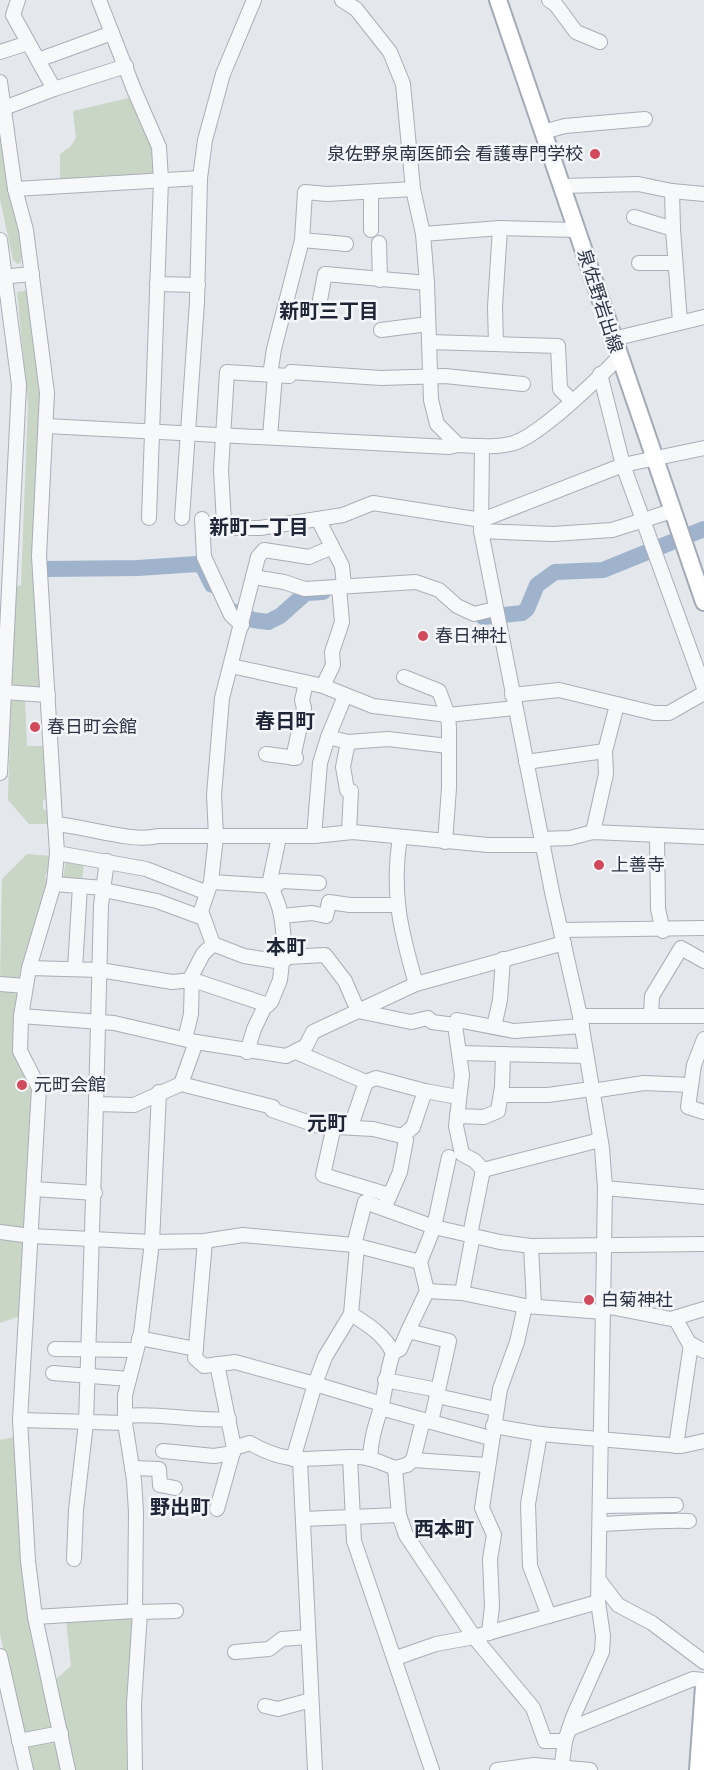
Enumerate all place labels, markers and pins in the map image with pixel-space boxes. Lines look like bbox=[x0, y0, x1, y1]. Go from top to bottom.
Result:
place label: 泉佐野泉南医師会 看護専門学校 bbox=[327, 143, 583, 165]
marker: 泉佐野泉南医師会 看護専門学校 bbox=[588, 147, 602, 161]
place label: 春日神社 bbox=[435, 625, 507, 647]
marker: 春日神社 bbox=[416, 629, 430, 643]
place label: 春日町会館 bbox=[47, 716, 137, 738]
marker: 春日町会館 bbox=[28, 720, 42, 734]
place label: 上善寺 bbox=[611, 854, 665, 876]
marker: 上善寺 bbox=[592, 858, 606, 872]
place label: 元町会館 bbox=[34, 1074, 106, 1096]
marker: 元町会館 bbox=[15, 1078, 29, 1092]
place label: 白菊神社 bbox=[601, 1289, 673, 1311]
marker: 白菊神社 bbox=[582, 1293, 596, 1307]

